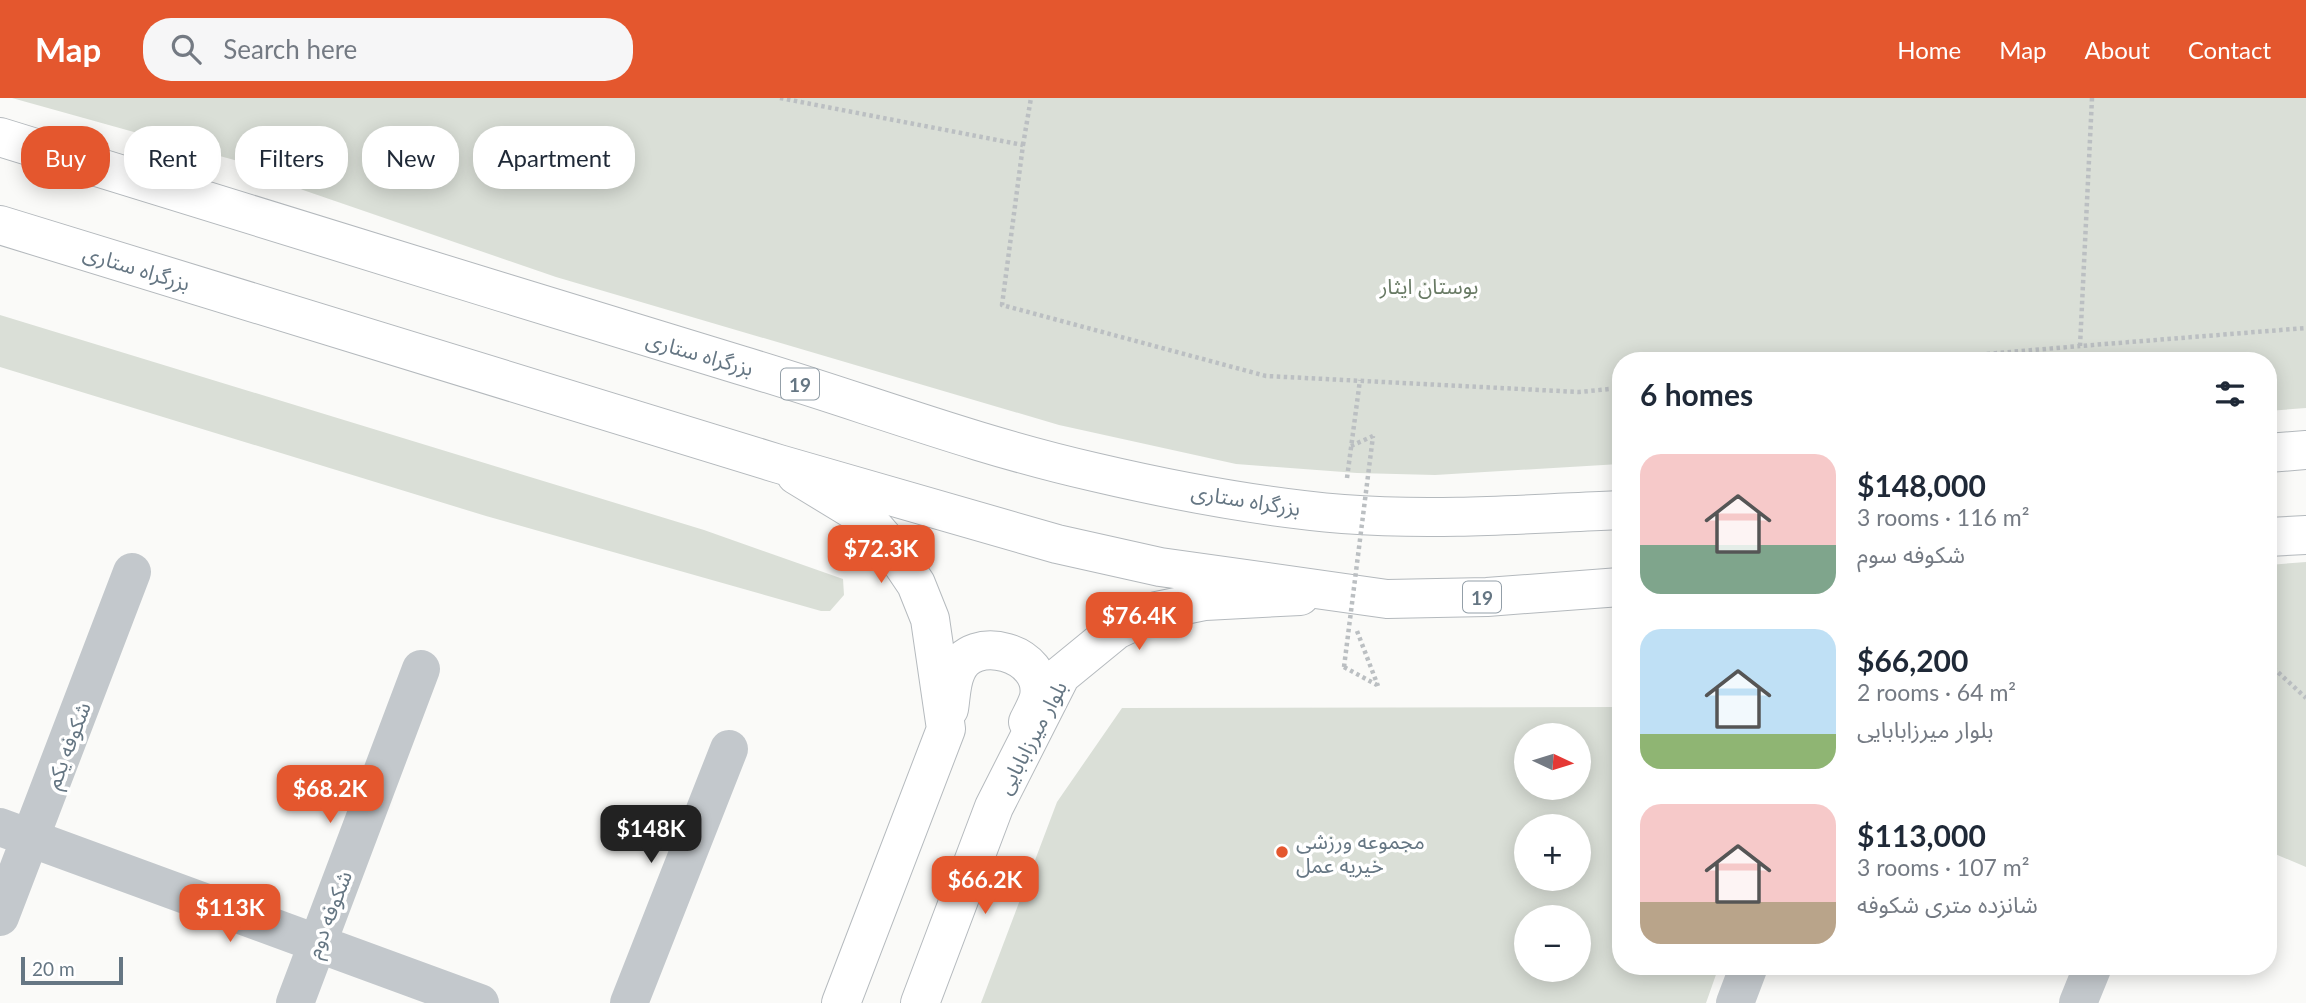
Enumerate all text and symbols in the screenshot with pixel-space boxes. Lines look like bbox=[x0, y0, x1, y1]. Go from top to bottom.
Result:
search box bbox=[143, 18, 633, 81]
text: Map bbox=[35, 29, 101, 69]
icon: search bbox=[167, 30, 205, 68]
text: Search here bbox=[223, 33, 357, 65]
text: Home bbox=[1897, 35, 1961, 64]
text: Map bbox=[1999, 35, 2047, 64]
text: About bbox=[2085, 35, 2150, 64]
text: Contact bbox=[2188, 35, 2271, 64]
chip: Buy bbox=[21, 126, 110, 189]
chip: Rent bbox=[124, 126, 221, 189]
chip: Filters bbox=[235, 126, 348, 189]
chip: New bbox=[362, 126, 459, 189]
chip: Apartment bbox=[473, 126, 635, 189]
street label: بزرگراه ستاری bbox=[80, 239, 193, 296]
park label: بوستان ایثار bbox=[1379, 273, 1478, 299]
street label: بزرگراه ستاری bbox=[643, 326, 756, 381]
road number: 19 bbox=[781, 368, 819, 400]
icon: filters bbox=[2211, 375, 2249, 413]
text: 6 homes bbox=[1640, 376, 1753, 412]
text: $148,000 bbox=[1857, 467, 1986, 503]
street label: بزرگراه ستاری bbox=[1189, 478, 1302, 521]
icon: home bbox=[1696, 482, 1780, 566]
text: 3 rooms · 116 m² bbox=[1857, 503, 2029, 531]
pin: $72.3K bbox=[824, 526, 938, 585]
text: $72.3K bbox=[844, 534, 918, 562]
text: شکوفه سوم bbox=[1857, 540, 1965, 568]
road number: 19 bbox=[1463, 582, 1501, 612]
pin: $76.4K bbox=[1082, 592, 1196, 652]
text: $76.4K bbox=[1102, 601, 1176, 629]
text: $66,200 bbox=[1857, 642, 1968, 678]
icon: home bbox=[1696, 657, 1780, 741]
street label: بلوار میرزابابایی bbox=[991, 676, 1072, 798]
text: 2 rooms · 64 m² bbox=[1857, 678, 2016, 706]
street label: شکوفه یکم bbox=[39, 698, 99, 793]
text: بلوار میرزابابایی bbox=[1857, 715, 1993, 743]
north arrow bbox=[1514, 723, 1591, 800]
map controls bbox=[1514, 723, 1591, 982]
pin: $68.2K bbox=[273, 766, 387, 825]
text: $68.2K bbox=[293, 774, 367, 802]
pin: $148K bbox=[602, 806, 700, 865]
text: $148K bbox=[616, 814, 686, 842]
button: + bbox=[1514, 814, 1591, 891]
text: $113,000 bbox=[1857, 817, 1986, 853]
place label: مجموعه ورزشی خیریه عمل bbox=[1296, 828, 1425, 878]
icon: home bbox=[1696, 832, 1780, 916]
marker: مجموعه ورزشی خیریه عمل bbox=[1274, 844, 1290, 860]
text: 3 rooms · 107 m² bbox=[1857, 853, 2029, 881]
pin: $66.2K bbox=[928, 856, 1042, 916]
text: $66.2K bbox=[948, 865, 1022, 893]
street label: شکوفه دوم bbox=[300, 867, 361, 963]
pin: $113K bbox=[181, 884, 279, 944]
text: شانزده متری شکوفه bbox=[1857, 890, 2038, 918]
text: $113K bbox=[195, 893, 265, 921]
button: − bbox=[1514, 905, 1591, 982]
scale bar bbox=[21, 954, 122, 986]
text: 20 m bbox=[32, 957, 75, 980]

